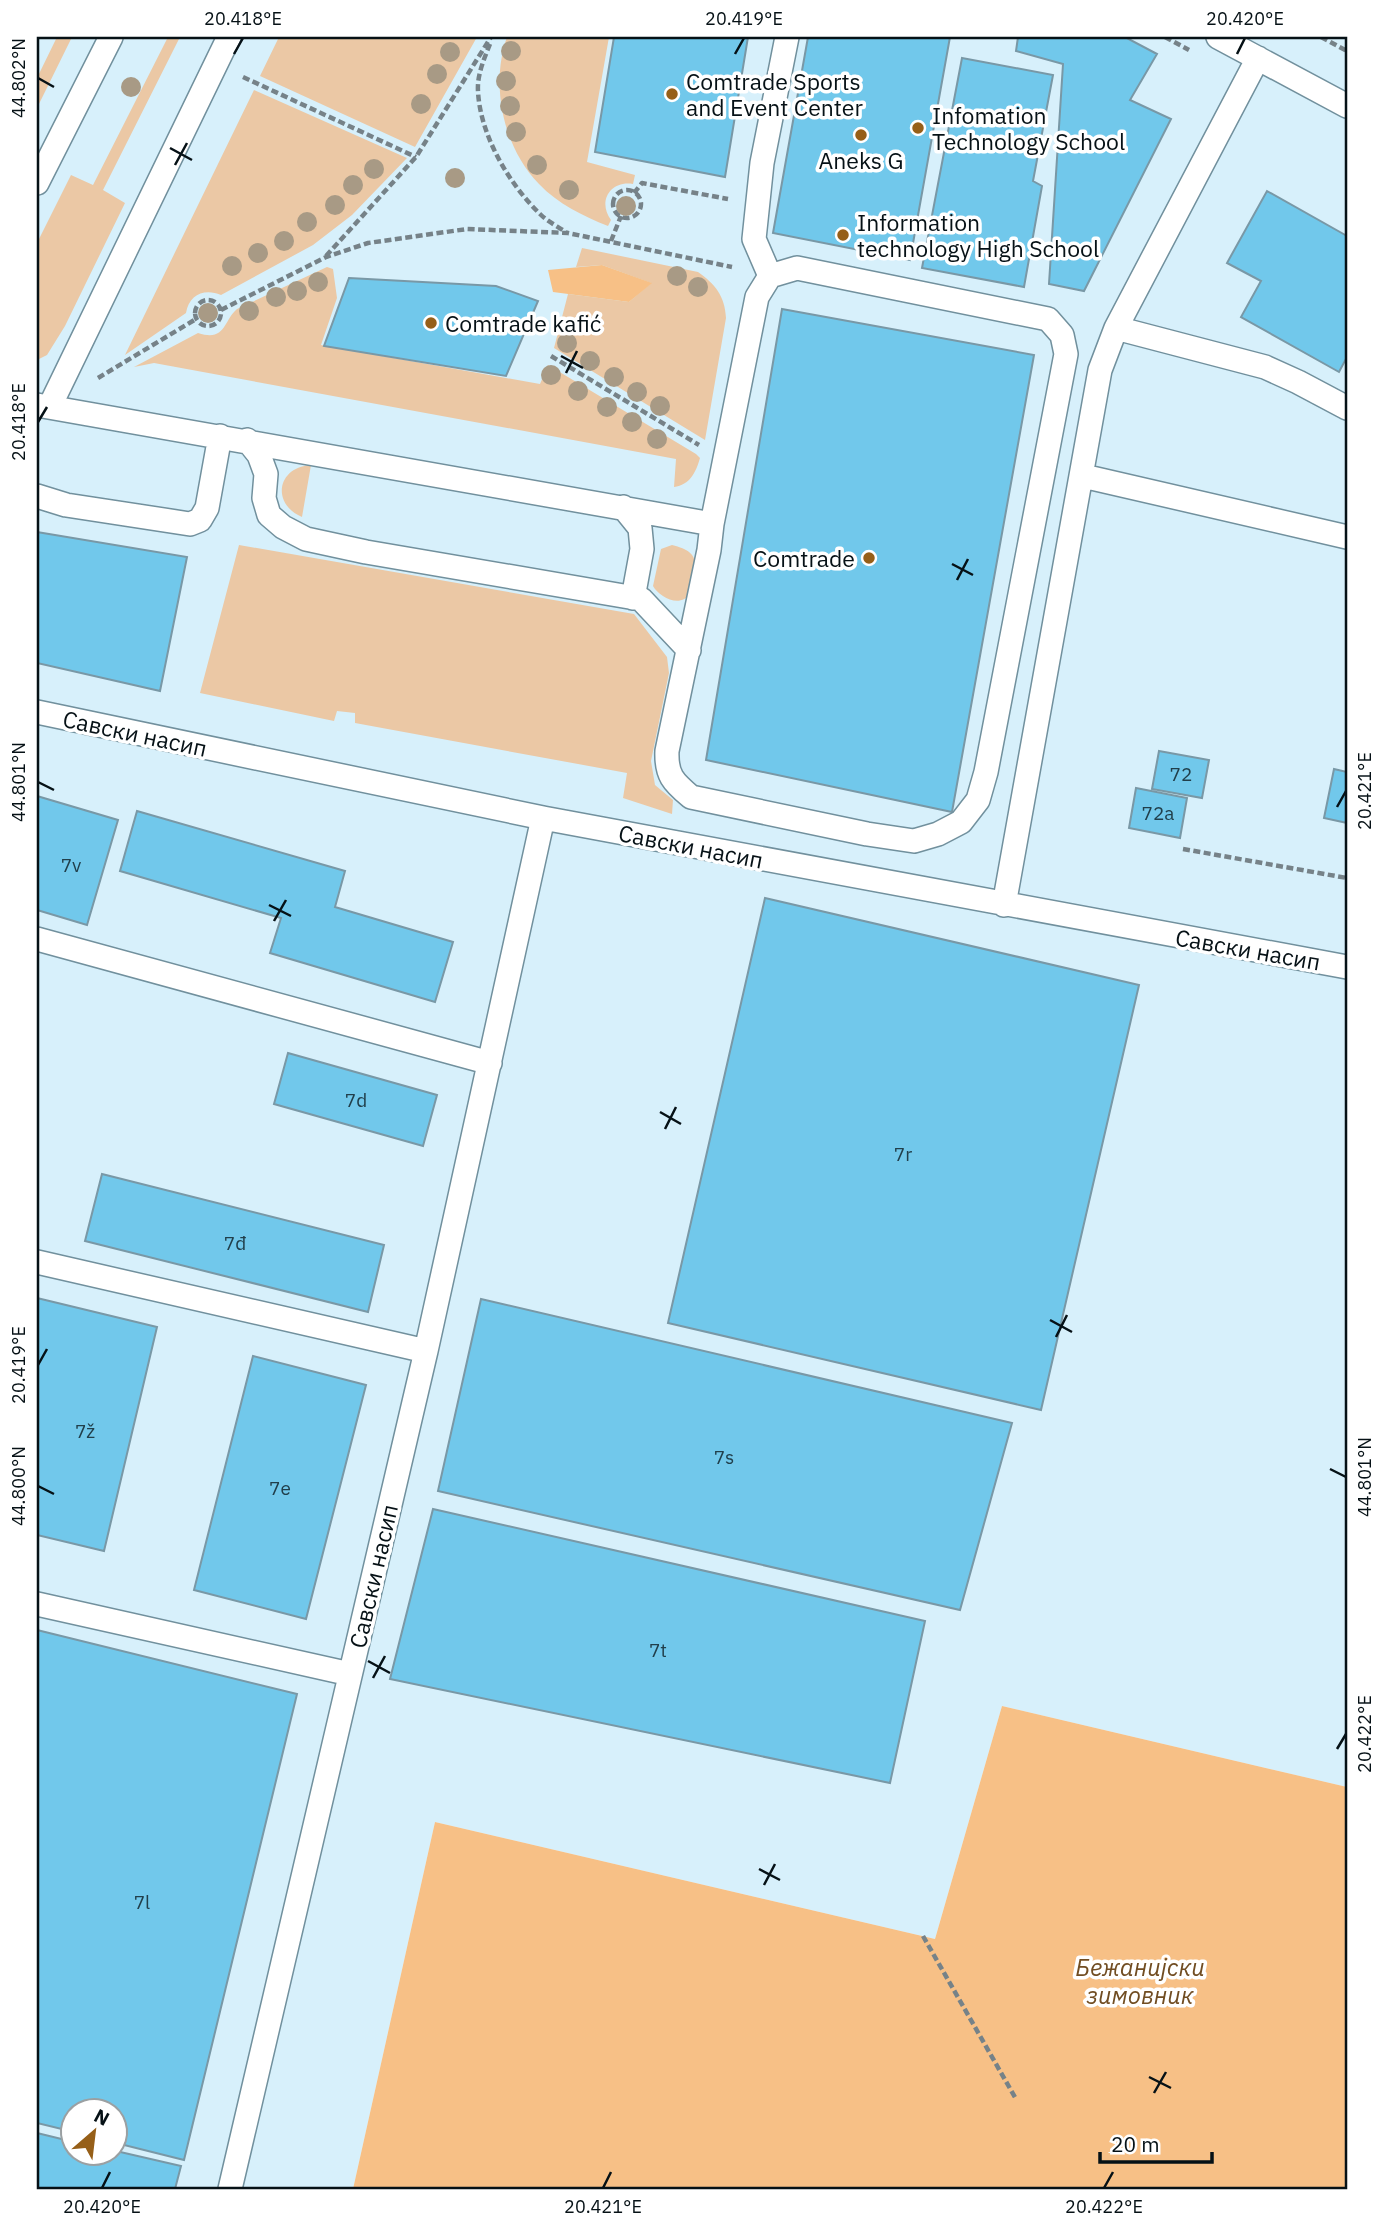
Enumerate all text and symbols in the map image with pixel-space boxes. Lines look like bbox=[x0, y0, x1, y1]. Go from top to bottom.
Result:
text: 20.418°E bbox=[204, 7, 282, 30]
text: 20.419°E bbox=[705, 7, 783, 30]
text: 20.420°E bbox=[1206, 7, 1284, 30]
text: 44.802°N bbox=[7, 38, 30, 118]
place label: Comtrade Sports and Event Center bbox=[686, 66, 863, 122]
marker: Comtrade Sports and Event Center bbox=[664, 86, 680, 102]
place label: Infomation Technology School bbox=[932, 100, 1125, 156]
marker: Infomation Technology School bbox=[910, 120, 926, 136]
marker: Aneks G bbox=[853, 127, 869, 143]
place label: Aneks G bbox=[819, 145, 903, 175]
place label: Information technology High School bbox=[857, 207, 1099, 263]
marker: Information technology High School bbox=[835, 227, 851, 243]
place label: Comtrade kafić bbox=[445, 308, 601, 338]
marker: Comtrade kafić bbox=[423, 315, 439, 331]
text: 20.418°E bbox=[7, 383, 30, 461]
place label: Comtrade bbox=[753, 543, 855, 573]
marker: Comtrade bbox=[861, 550, 877, 566]
street label: Савски насип bbox=[60, 703, 210, 763]
text: 44.801°N bbox=[7, 742, 30, 822]
text: 20.421°E bbox=[1353, 752, 1376, 830]
house number: 72 bbox=[1170, 762, 1192, 786]
house number: 72a bbox=[1142, 801, 1174, 825]
street label: Савски насип bbox=[616, 817, 766, 875]
house number: 7v bbox=[61, 853, 81, 877]
street label: Савски насип bbox=[1173, 921, 1323, 977]
house number: 7d bbox=[345, 1088, 367, 1112]
house number: 7r bbox=[894, 1142, 912, 1166]
house number: 7đ bbox=[224, 1231, 246, 1255]
text: 20.419°E bbox=[7, 1326, 30, 1404]
house number: 7ž bbox=[75, 1419, 95, 1443]
text: 44.801°N bbox=[1353, 1437, 1376, 1517]
house number: 7s bbox=[714, 1445, 734, 1469]
text: 44.800°N bbox=[7, 1446, 30, 1526]
house number: 7e bbox=[269, 1476, 291, 1500]
street label: Савски насип bbox=[342, 1501, 404, 1651]
house number: 7t bbox=[649, 1638, 667, 1662]
text: 20.422°E bbox=[1353, 1695, 1376, 1773]
house number: 7l bbox=[134, 1890, 150, 1914]
water label: Бежанијски зимовник bbox=[1075, 1951, 1205, 2011]
north arrow bbox=[60, 2096, 130, 2166]
text: N bbox=[90, 2103, 114, 2131]
scale bar bbox=[1100, 2121, 1212, 2165]
text: 20 m bbox=[1111, 2130, 1160, 2158]
text: 20.420°E bbox=[63, 2195, 141, 2218]
text: 20.421°E bbox=[564, 2195, 642, 2218]
text: 20.422°E bbox=[1065, 2195, 1143, 2218]

